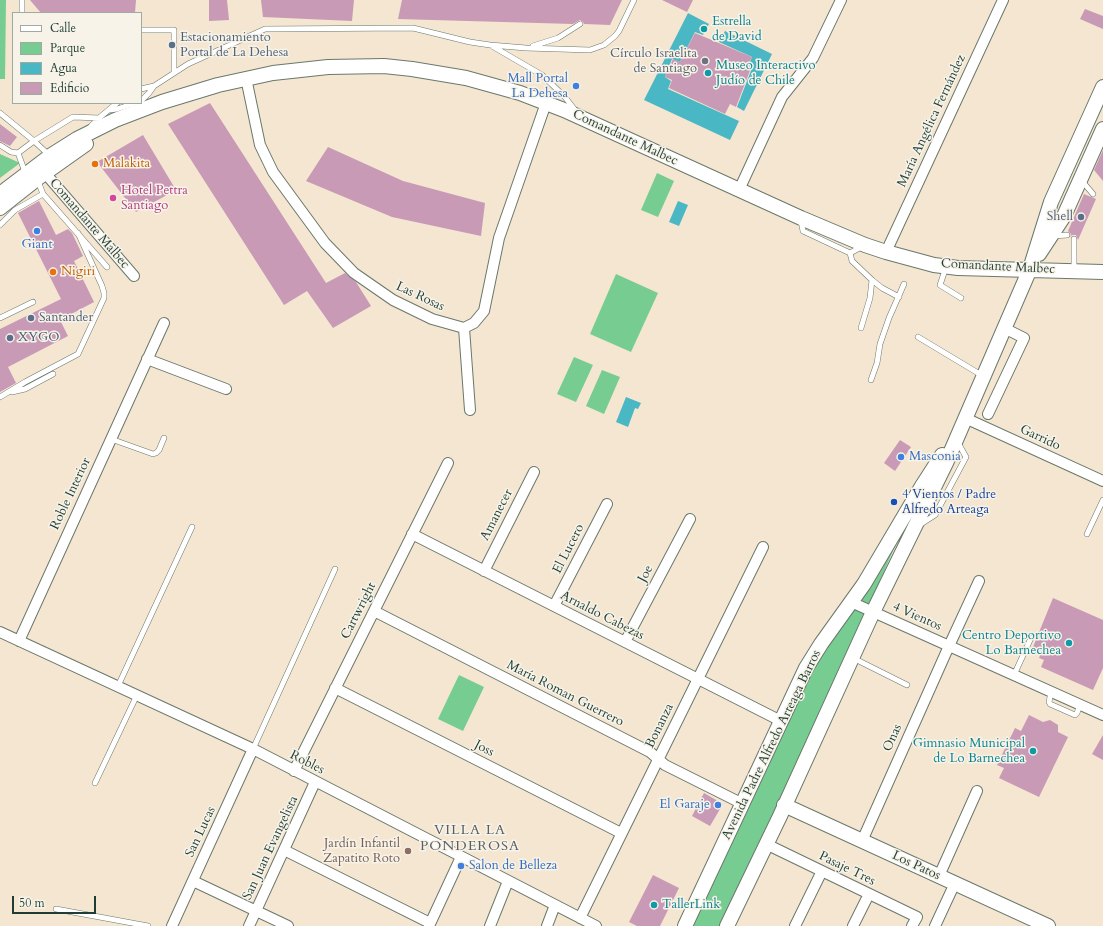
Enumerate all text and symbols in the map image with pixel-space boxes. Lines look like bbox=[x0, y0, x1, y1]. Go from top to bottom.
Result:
legend bbox=[12, 12, 142, 104]
place label: Estrella de David bbox=[712, 14, 762, 45]
text: Calle bbox=[50, 20, 76, 36]
marker: Estrella de David bbox=[699, 24, 709, 34]
place label: Estacionamiento Portal de La Dehesa bbox=[180, 30, 289, 61]
text: Parque bbox=[50, 40, 85, 56]
marker: Estacionamiento Portal de La Dehesa bbox=[167, 40, 177, 50]
place label: Círculo Israelita de Santiago bbox=[610, 46, 697, 77]
street label: María Angélica Fernández bbox=[894, 52, 970, 190]
marker: Círculo Israelita de Santiago bbox=[700, 56, 710, 66]
place label: Museo Interactivo Judío de Chile bbox=[716, 58, 816, 89]
text: Agua bbox=[50, 60, 77, 76]
marker: Museo Interactivo Judío de Chile bbox=[703, 68, 713, 78]
place label: Mall Portal La Dehesa bbox=[508, 71, 568, 102]
text: Edificio bbox=[50, 80, 89, 96]
marker: Mall Portal La Dehesa bbox=[571, 81, 581, 91]
street label: Comandante Malbec bbox=[570, 107, 680, 169]
place label: Malakita bbox=[103, 156, 150, 172]
marker: Malakita bbox=[90, 159, 100, 169]
street label: Comandante Malbec bbox=[46, 176, 132, 272]
place label: Hotel Pettra Santiago bbox=[121, 183, 188, 214]
marker: Hotel Pettra Santiago bbox=[108, 193, 118, 203]
place label: Shell bbox=[1047, 209, 1073, 225]
marker: Shell bbox=[1076, 212, 1086, 222]
marker: Giant bbox=[32, 226, 42, 236]
place label: Giant bbox=[21, 237, 53, 253]
street label: Comandante Malbec bbox=[940, 256, 1056, 278]
place label: Nigiri bbox=[61, 264, 95, 280]
marker: Nigiri bbox=[48, 267, 58, 277]
street label: Las Rosas bbox=[393, 279, 447, 315]
place label: Santander bbox=[39, 310, 93, 326]
marker: Santander bbox=[26, 313, 36, 323]
place label: XYGO bbox=[18, 330, 59, 346]
marker: XYGO bbox=[5, 333, 15, 343]
street label: Garrido bbox=[1017, 422, 1063, 454]
place label: Masconia bbox=[909, 449, 961, 465]
marker: Masconia bbox=[896, 452, 906, 462]
street label: Roble Interior bbox=[48, 455, 94, 533]
street label: Amanecer bbox=[477, 487, 517, 543]
place label: 4 Vientos / Padre Alfredo Arteaga bbox=[902, 487, 996, 518]
marker: 4 Vientos / Padre Alfredo Arteaga bbox=[889, 497, 899, 507]
street label: El Lucero bbox=[550, 522, 588, 576]
street label: Joe bbox=[635, 563, 657, 585]
street label: Cartwright bbox=[338, 580, 380, 642]
street label: Arnaldo Cabezas bbox=[557, 588, 647, 644]
street label: 4 Vientos bbox=[890, 599, 944, 635]
place label: Centro Deportivo Lo Barnechea bbox=[962, 628, 1061, 659]
marker: Centro Deportivo Lo Barnechea bbox=[1064, 638, 1074, 648]
street label: Avenida Padre Alfredo Arteaga Barros bbox=[719, 648, 825, 842]
street label: María Roman Guerrero bbox=[504, 658, 626, 730]
street label: Bonanza bbox=[643, 701, 677, 751]
street label: Onas bbox=[880, 722, 906, 754]
place label: Gimnasio Municipal de Lo Barnechea bbox=[913, 736, 1025, 767]
street label: Joss bbox=[471, 737, 497, 761]
marker: Gimnasio Municipal de Lo Barnechea bbox=[1028, 746, 1038, 756]
street label: Robles bbox=[287, 748, 327, 778]
street label: San Juan Evangelista bbox=[240, 794, 302, 902]
place label: El Garaje bbox=[659, 797, 710, 813]
marker: El Garaje bbox=[713, 800, 723, 810]
street label: San Lucas bbox=[183, 804, 219, 860]
district label: VILLA LA PONDEROSA bbox=[420, 823, 520, 856]
place label: Jardín Infantil Zapatito Roto bbox=[323, 836, 400, 867]
marker: Jardín Infantil Zapatito Roto bbox=[403, 846, 413, 856]
street label: Los Patos bbox=[889, 848, 943, 884]
street label: Pasaje Tres bbox=[816, 849, 878, 889]
place label: Salon de Belleza bbox=[469, 858, 557, 874]
marker: Salon de Belleza bbox=[456, 861, 466, 871]
scale bar bbox=[14, 888, 98, 914]
text: 50 m bbox=[19, 895, 45, 911]
place label: TallerLink bbox=[662, 897, 720, 913]
marker: TallerLink bbox=[649, 900, 659, 910]

